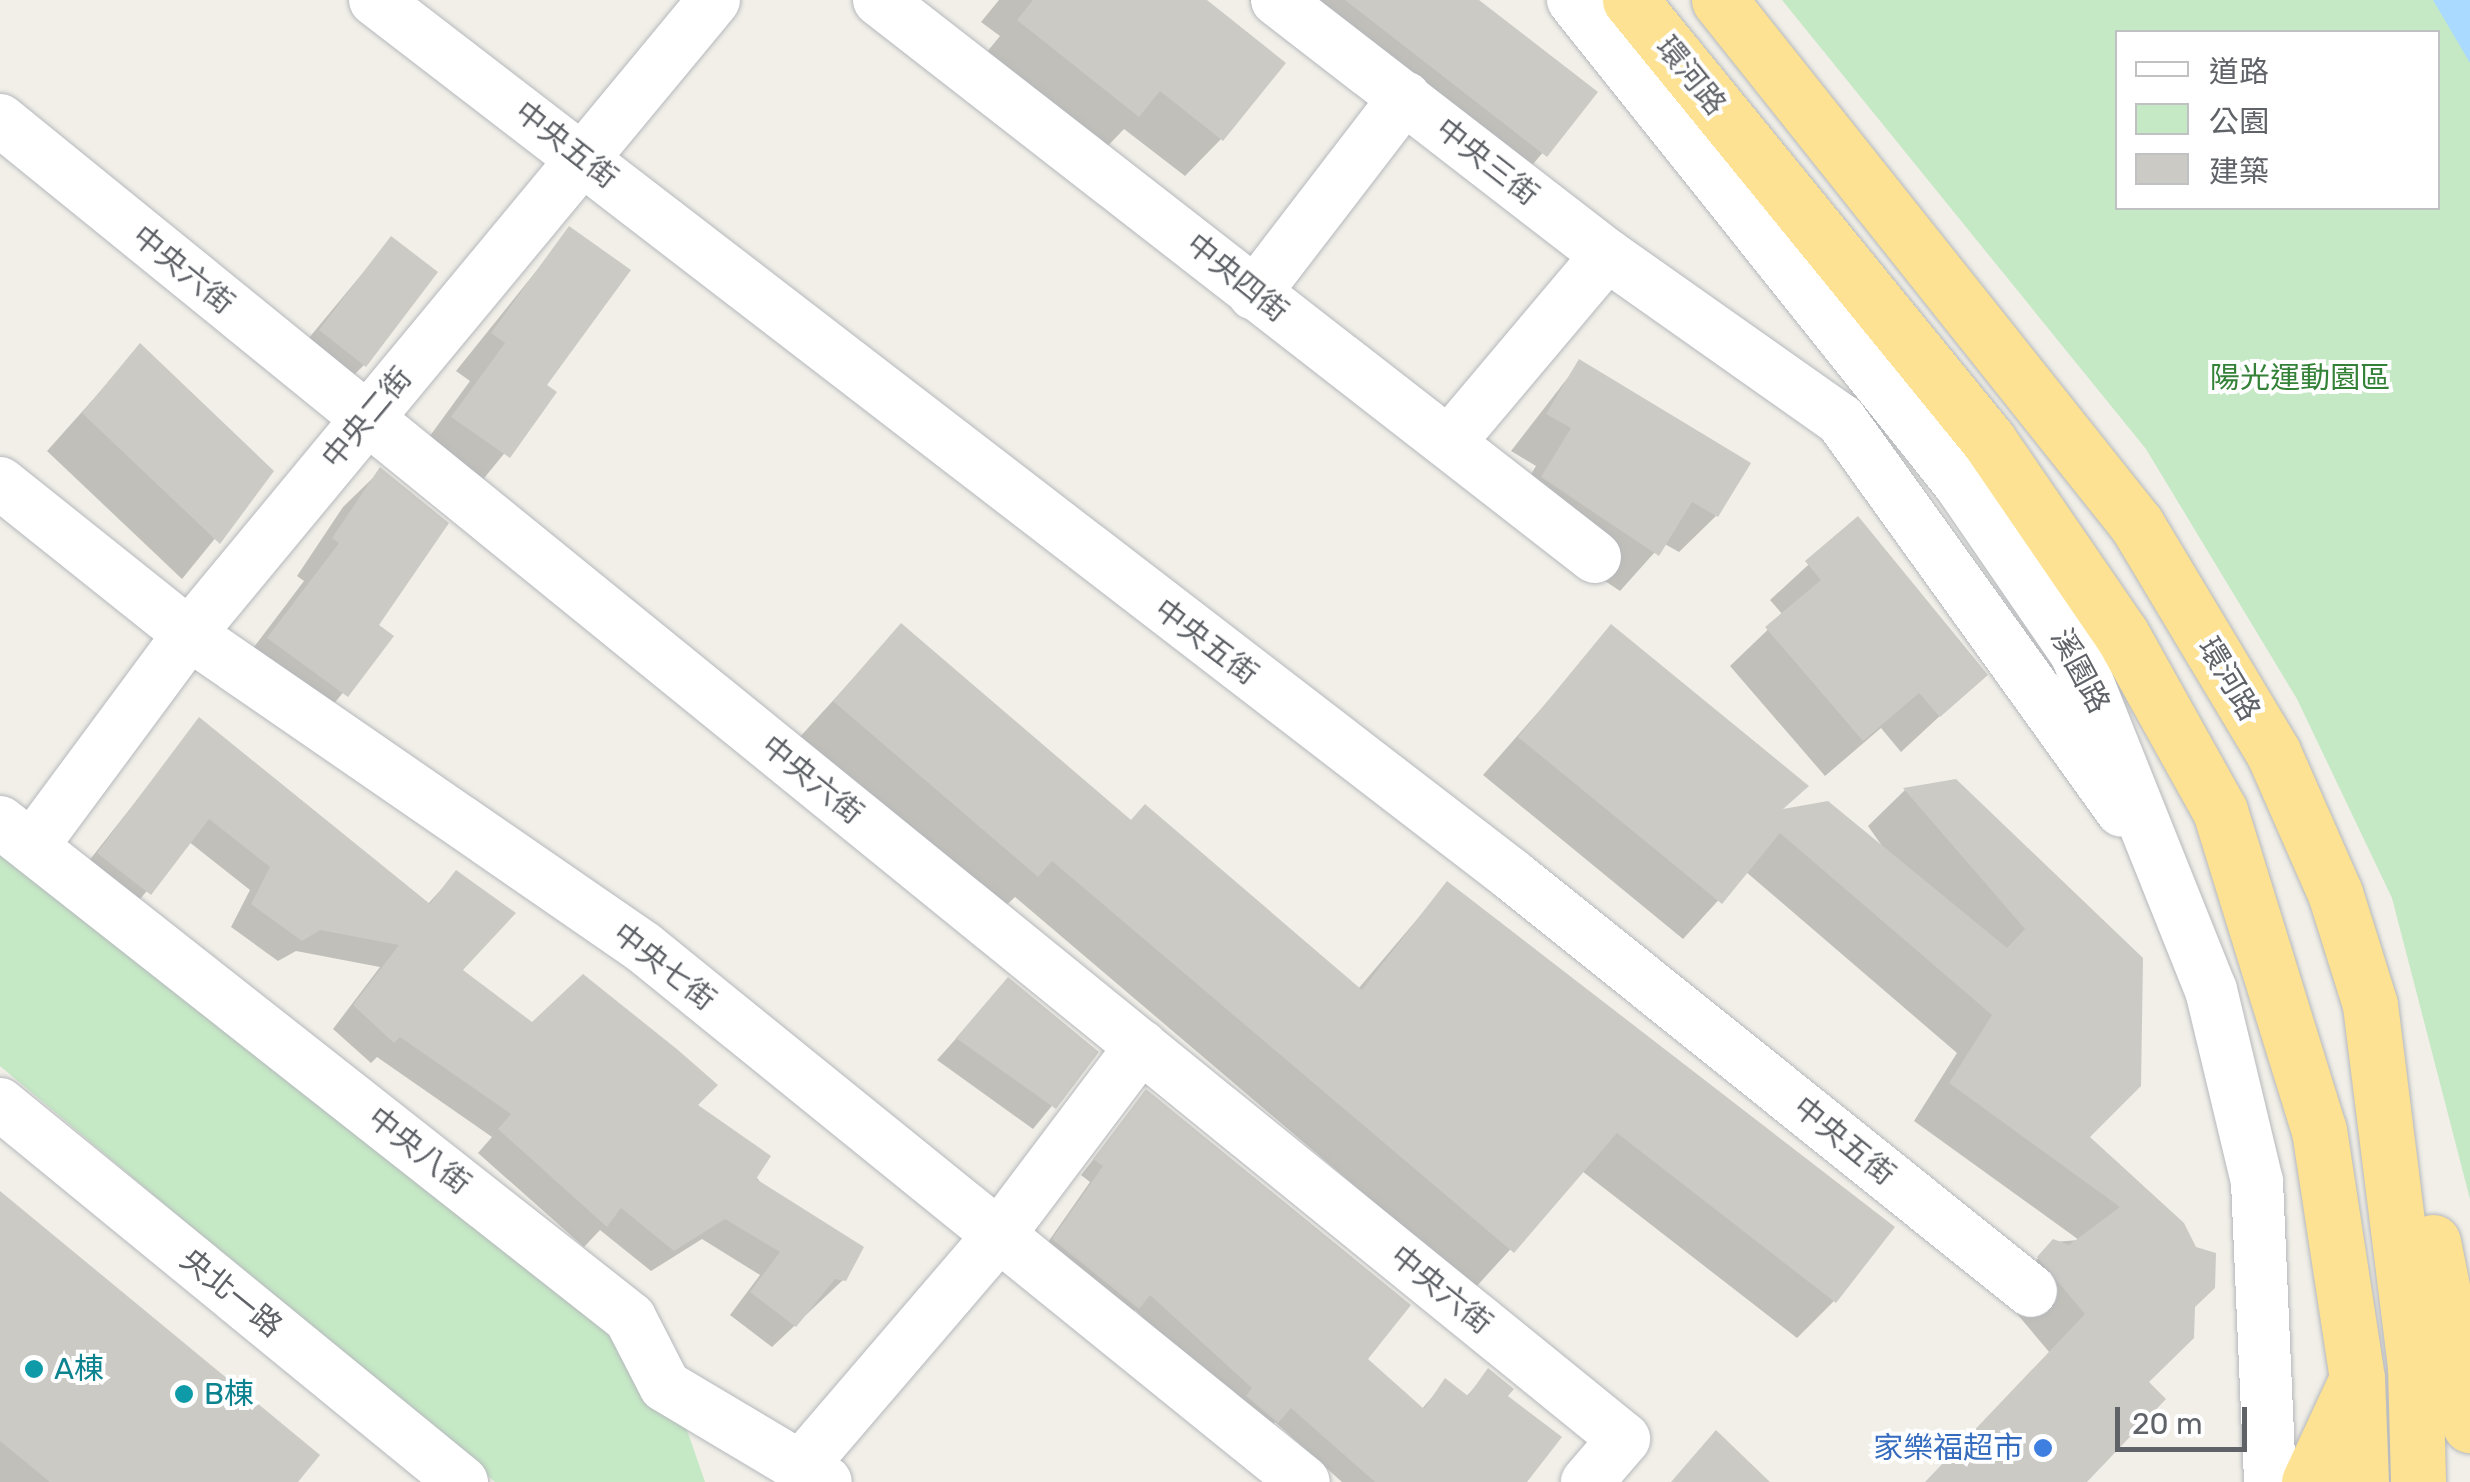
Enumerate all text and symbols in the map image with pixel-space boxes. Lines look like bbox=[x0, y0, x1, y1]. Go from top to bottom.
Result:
street label: 環河路 bbox=[1649, 30, 1733, 122]
legend bbox=[2115, 30, 2440, 210]
text: 道路 bbox=[2209, 54, 2269, 90]
street label: 中央五街 bbox=[508, 94, 624, 196]
text: 公園 bbox=[2209, 104, 2269, 140]
street label: 中央三街 bbox=[1429, 111, 1545, 213]
text: 建築 bbox=[2209, 154, 2269, 190]
street label: 中央六街 bbox=[125, 218, 241, 322]
street label: 中央四街 bbox=[1179, 226, 1295, 330]
street label: 中央二街 bbox=[315, 360, 419, 476]
park label: 陽光運動園區 bbox=[2210, 360, 2390, 396]
street label: 中央五街 bbox=[1147, 592, 1265, 692]
street label: 溪園路 bbox=[2043, 623, 2117, 719]
street label: 環河路 bbox=[2190, 631, 2268, 727]
street label: 中央六街 bbox=[754, 728, 870, 832]
street label: 中央七街 bbox=[606, 916, 722, 1018]
street label: 中央五街 bbox=[1786, 1089, 1902, 1193]
street label: 中央八街 bbox=[361, 1100, 477, 1202]
street label: 中央六街 bbox=[1383, 1238, 1499, 1342]
street label: 央北一路 bbox=[173, 1241, 289, 1345]
place label: A棟 bbox=[54, 1351, 104, 1387]
marker: A棟 bbox=[23, 1358, 45, 1380]
place label: B棟 bbox=[204, 1376, 254, 1412]
marker: B棟 bbox=[173, 1383, 195, 1405]
scale bar bbox=[2120, 1387, 2252, 1449]
text: 20 m bbox=[2132, 1406, 2203, 1442]
place label: 家樂福超市 bbox=[1873, 1430, 2023, 1466]
marker: 家樂福超市 bbox=[2032, 1437, 2054, 1459]

